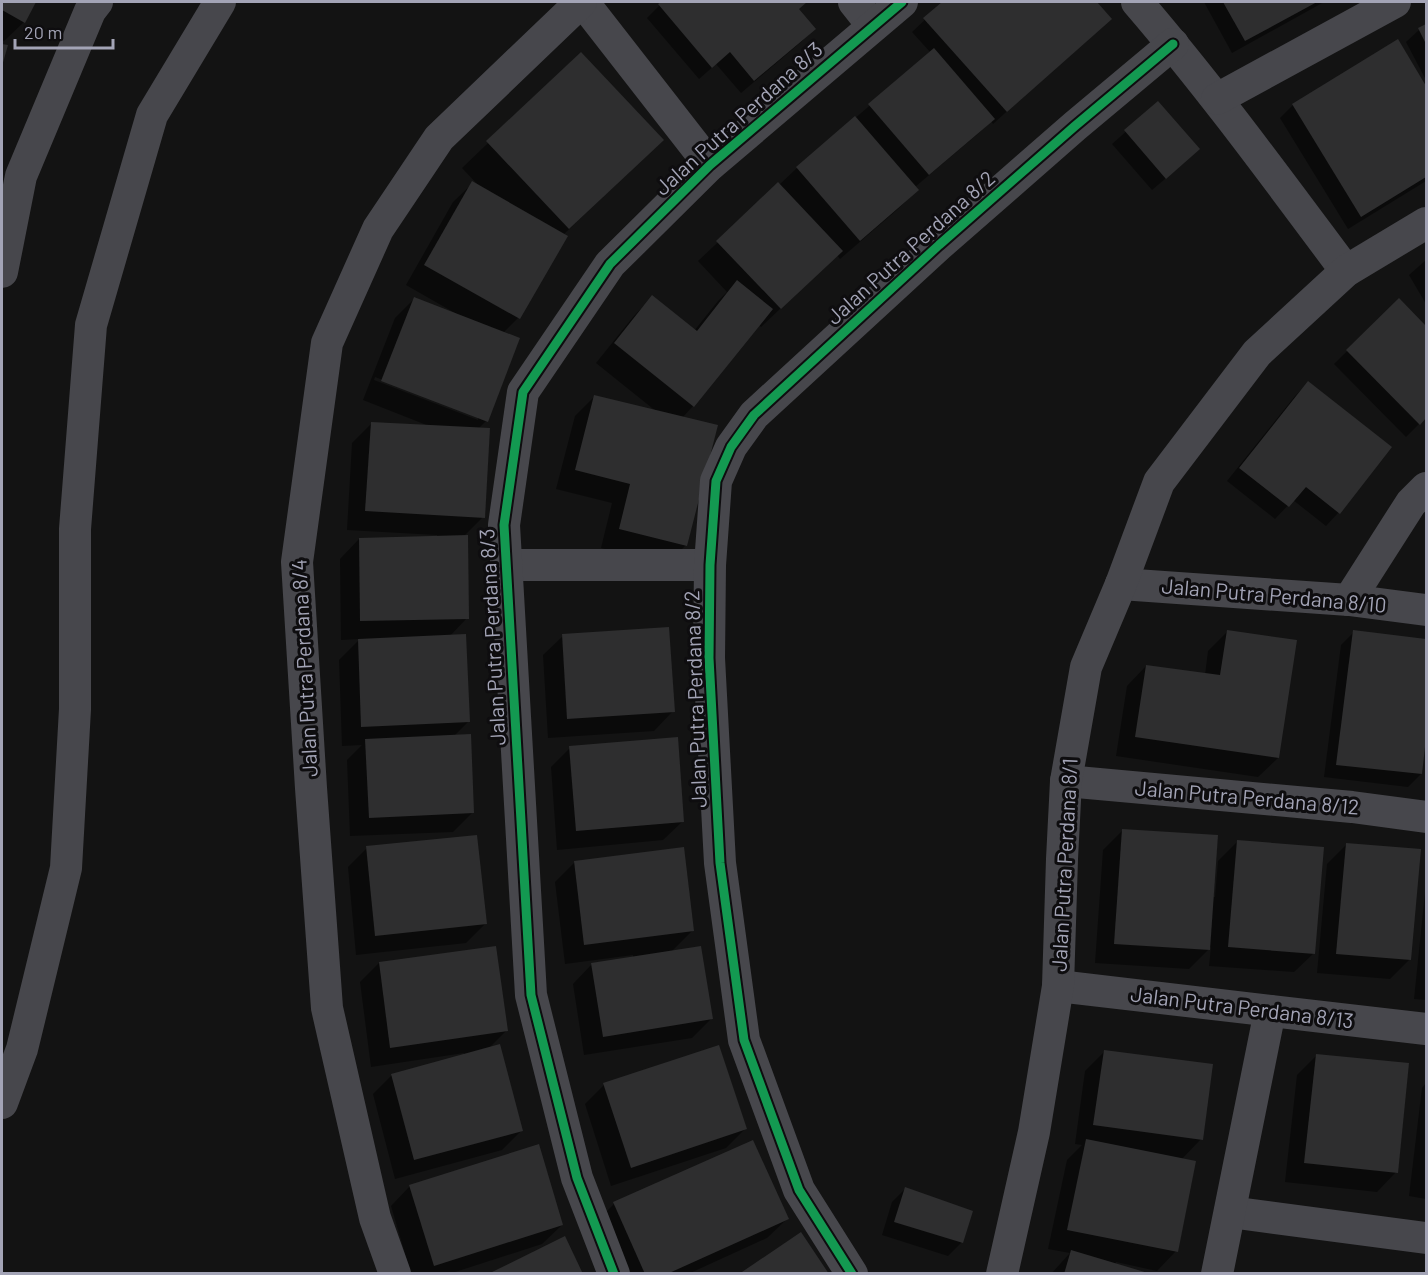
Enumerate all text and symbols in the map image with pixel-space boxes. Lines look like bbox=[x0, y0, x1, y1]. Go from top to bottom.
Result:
scale bar bbox=[15, 12, 112, 50]
text: 20 m bbox=[24, 21, 62, 43]
street label: Jalan Putra Perdana 8/3 bbox=[649, 36, 827, 200]
street label: Jalan Putra Perdana 8/2 bbox=[821, 165, 999, 329]
street label: Jalan Putra Perdana 8/3 bbox=[473, 528, 510, 746]
street label: Jalan Putra Perdana 8/4 bbox=[285, 559, 322, 778]
street label: Jalan Putra Perdana 8/10 bbox=[1161, 572, 1388, 617]
street label: Jalan Putra Perdana 8/2 bbox=[678, 590, 711, 808]
street label: Jalan Putra Perdana 8/1 bbox=[1045, 758, 1082, 972]
street label: Jalan Putra Perdana 8/12 bbox=[1134, 774, 1360, 819]
street label: Jalan Putra Perdana 8/13 bbox=[1129, 980, 1355, 1033]

